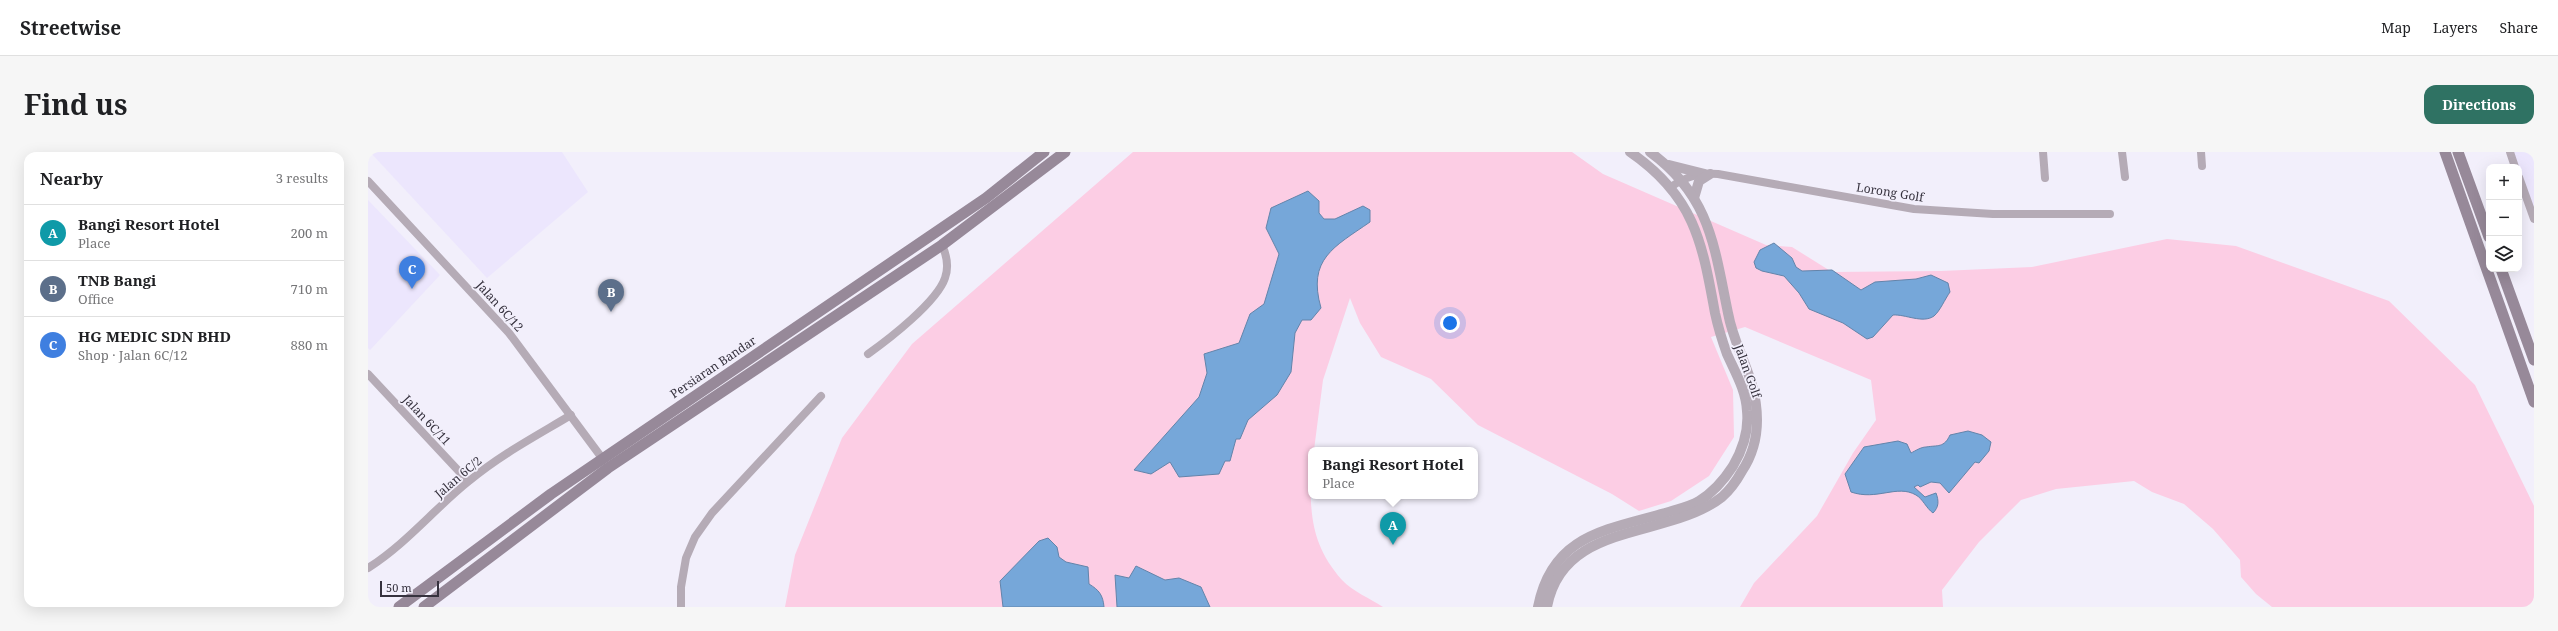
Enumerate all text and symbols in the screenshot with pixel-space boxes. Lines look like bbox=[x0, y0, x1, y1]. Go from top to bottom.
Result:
text: Streetwise bbox=[20, 15, 121, 41]
text: Map bbox=[2381, 18, 2411, 37]
text: Layers bbox=[2433, 18, 2478, 37]
text: Share bbox=[2500, 18, 2538, 37]
text: Find us bbox=[24, 85, 128, 123]
button: Directions bbox=[2424, 85, 2534, 124]
map controls bbox=[2486, 164, 2522, 272]
button: + bbox=[2486, 164, 2522, 200]
text: Nearby bbox=[40, 167, 103, 190]
text: 3 results bbox=[276, 169, 328, 187]
street label: Lorong Golf bbox=[1855, 178, 1926, 206]
button: − bbox=[2486, 200, 2522, 236]
text: Bangi Resort Hotel bbox=[78, 214, 220, 234]
text: A bbox=[48, 224, 58, 242]
text: 200 m bbox=[291, 224, 328, 242]
text: Place bbox=[78, 234, 111, 252]
button: layers bbox=[2486, 236, 2522, 272]
pin: C bbox=[399, 256, 425, 289]
text: TNB Bangi bbox=[78, 270, 156, 290]
street label: Jalan 6C/12 bbox=[472, 276, 528, 335]
pin: B bbox=[598, 279, 624, 312]
text: B bbox=[49, 280, 57, 298]
text: 710 m bbox=[291, 280, 328, 298]
text: Office bbox=[78, 290, 114, 308]
your location bbox=[1440, 313, 1460, 333]
text: HG MEDIC SDN BHD bbox=[78, 326, 231, 346]
street label: Persiaran Bandar bbox=[667, 332, 760, 402]
text: C bbox=[49, 336, 57, 354]
text: 880 m bbox=[291, 336, 328, 354]
street label: Jalan Golf bbox=[1730, 341, 1766, 402]
text: Shop · Jalan 6C/12 bbox=[78, 346, 187, 364]
street label: Jalan 6C/11 bbox=[399, 390, 455, 449]
popup bbox=[1308, 447, 1478, 499]
street label: Jalan 6C/2 bbox=[430, 452, 485, 502]
text: Bangi Resort Hotel bbox=[1322, 454, 1464, 474]
text: Place bbox=[1322, 474, 1355, 492]
pin: A bbox=[1380, 512, 1406, 545]
scale bar bbox=[380, 579, 439, 598]
text: 50 m bbox=[386, 580, 412, 595]

